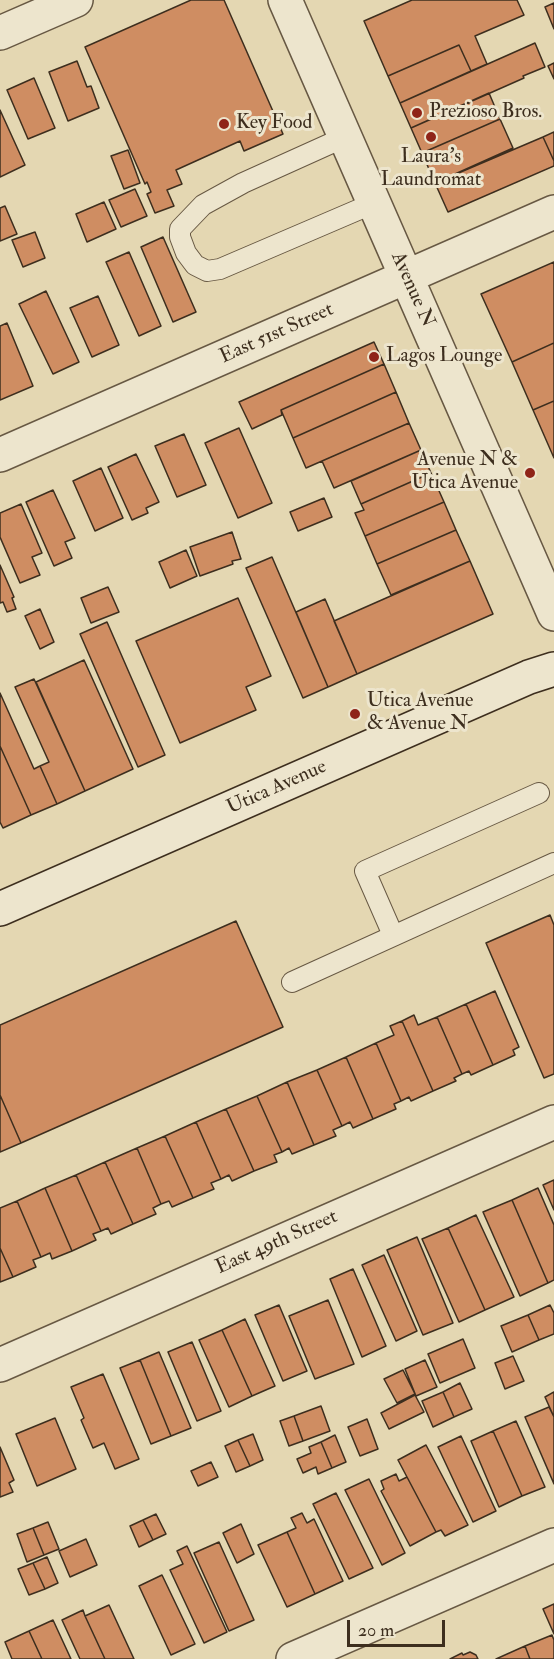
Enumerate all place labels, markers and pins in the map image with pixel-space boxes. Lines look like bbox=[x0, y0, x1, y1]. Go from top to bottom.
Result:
place label: Prezioso Bros. bbox=[429, 101, 542, 125]
marker: Prezioso Bros. bbox=[410, 106, 424, 120]
place label: Key Food bbox=[236, 112, 312, 136]
marker: Key Food bbox=[217, 117, 231, 131]
marker: Laura's Laundromat bbox=[424, 130, 438, 144]
place label: Laura's Laundromat bbox=[381, 146, 481, 193]
place label: Lagos Lounge bbox=[386, 345, 502, 369]
marker: Lagos Lounge bbox=[367, 350, 381, 364]
place label: Avenue N & Utica Avenue bbox=[412, 449, 518, 496]
marker: Avenue N & Utica Avenue bbox=[523, 466, 537, 480]
place label: Utica Avenue & Avenue N bbox=[367, 690, 473, 737]
marker: Utica Avenue & Avenue N bbox=[348, 707, 362, 721]

